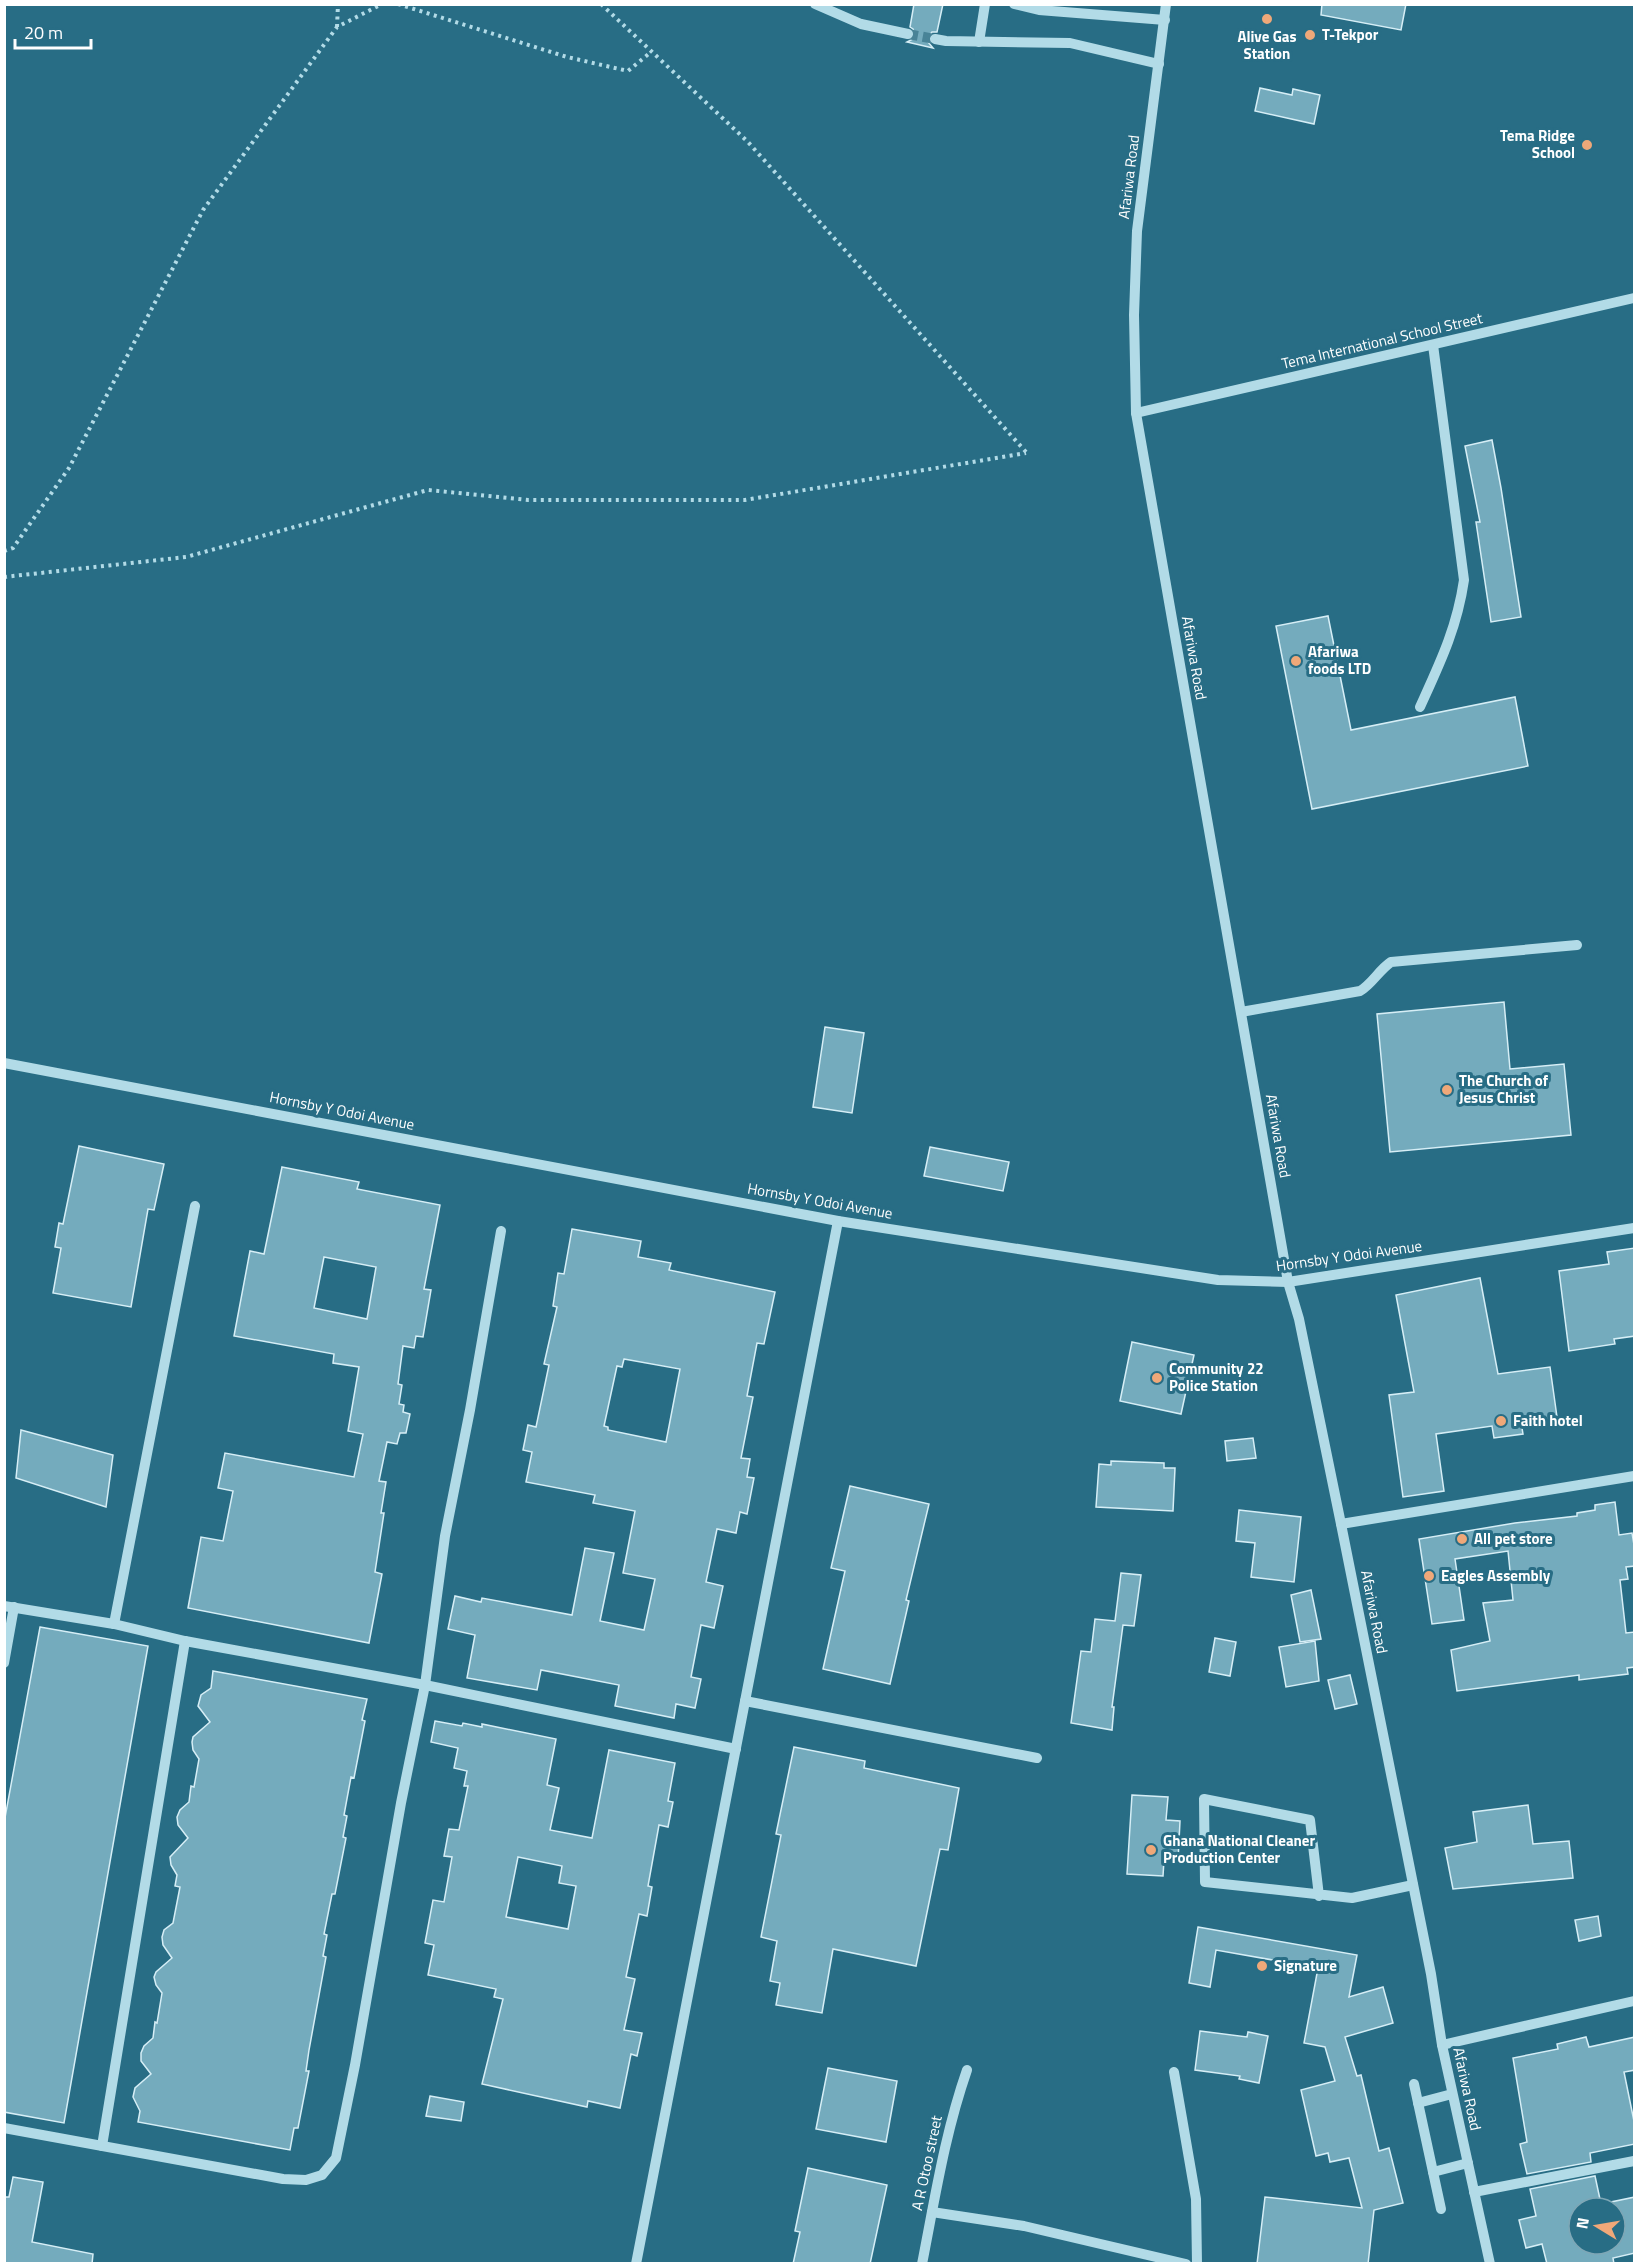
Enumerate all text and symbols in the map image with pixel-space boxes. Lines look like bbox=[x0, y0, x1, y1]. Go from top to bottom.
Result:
scale bar bbox=[15, 12, 92, 50]
marker: Alive Gas Station bbox=[1260, 12, 1274, 26]
text: 20 m bbox=[24, 19, 63, 46]
place label: T-Tekpor bbox=[1322, 23, 1379, 46]
place label: Alive Gas Station bbox=[1237, 25, 1297, 65]
marker: T-Tekpor bbox=[1303, 28, 1317, 42]
place label: Tema Ridge School bbox=[1500, 124, 1575, 164]
street label: Afariwa Road bbox=[1112, 134, 1145, 220]
marker: Tema Ridge School bbox=[1580, 138, 1594, 152]
street label: Tema International School Street bbox=[1279, 306, 1485, 375]
street label: Afariwa Road bbox=[1176, 614, 1213, 701]
place label: Afariwa foods LTD bbox=[1308, 640, 1371, 680]
marker: Afariwa foods LTD bbox=[1289, 654, 1303, 668]
place label: The Church of Jesus Christ bbox=[1459, 1069, 1549, 1109]
marker: The Church of Jesus Christ bbox=[1440, 1083, 1454, 1097]
street label: Hornsby Y Odoi Avenue bbox=[268, 1085, 417, 1136]
street label: Afariwa Road bbox=[1260, 1092, 1297, 1179]
street label: Hornsby Y Odoi Avenue bbox=[746, 1176, 895, 1225]
street label: Hornsby Y Odoi Avenue bbox=[1274, 1234, 1423, 1277]
place label: Community 22 Police Station bbox=[1169, 1357, 1264, 1397]
marker: Community 22 Police Station bbox=[1150, 1371, 1164, 1385]
place label: Faith hotel bbox=[1513, 1409, 1583, 1432]
marker: Faith hotel bbox=[1494, 1414, 1508, 1428]
place label: All pet store bbox=[1474, 1527, 1553, 1550]
marker: All pet store bbox=[1455, 1532, 1469, 1546]
place label: Eagles Assembly bbox=[1441, 1564, 1551, 1587]
street label: Afariwa Road bbox=[1355, 1568, 1394, 1656]
marker: Eagles Assembly bbox=[1422, 1569, 1436, 1583]
place label: Ghana National Cleaner Production Center bbox=[1163, 1829, 1316, 1869]
marker: Ghana National Cleaner Production Center bbox=[1144, 1843, 1158, 1857]
place label: Signature bbox=[1274, 1954, 1337, 1977]
marker: Signature bbox=[1255, 1959, 1269, 1973]
street label: Afariwa Road bbox=[1447, 2045, 1488, 2133]
street label: A R Otoo street bbox=[905, 2112, 948, 2213]
north arrow bbox=[1567, 2196, 1627, 2256]
text: N bbox=[1569, 2215, 1595, 2231]

